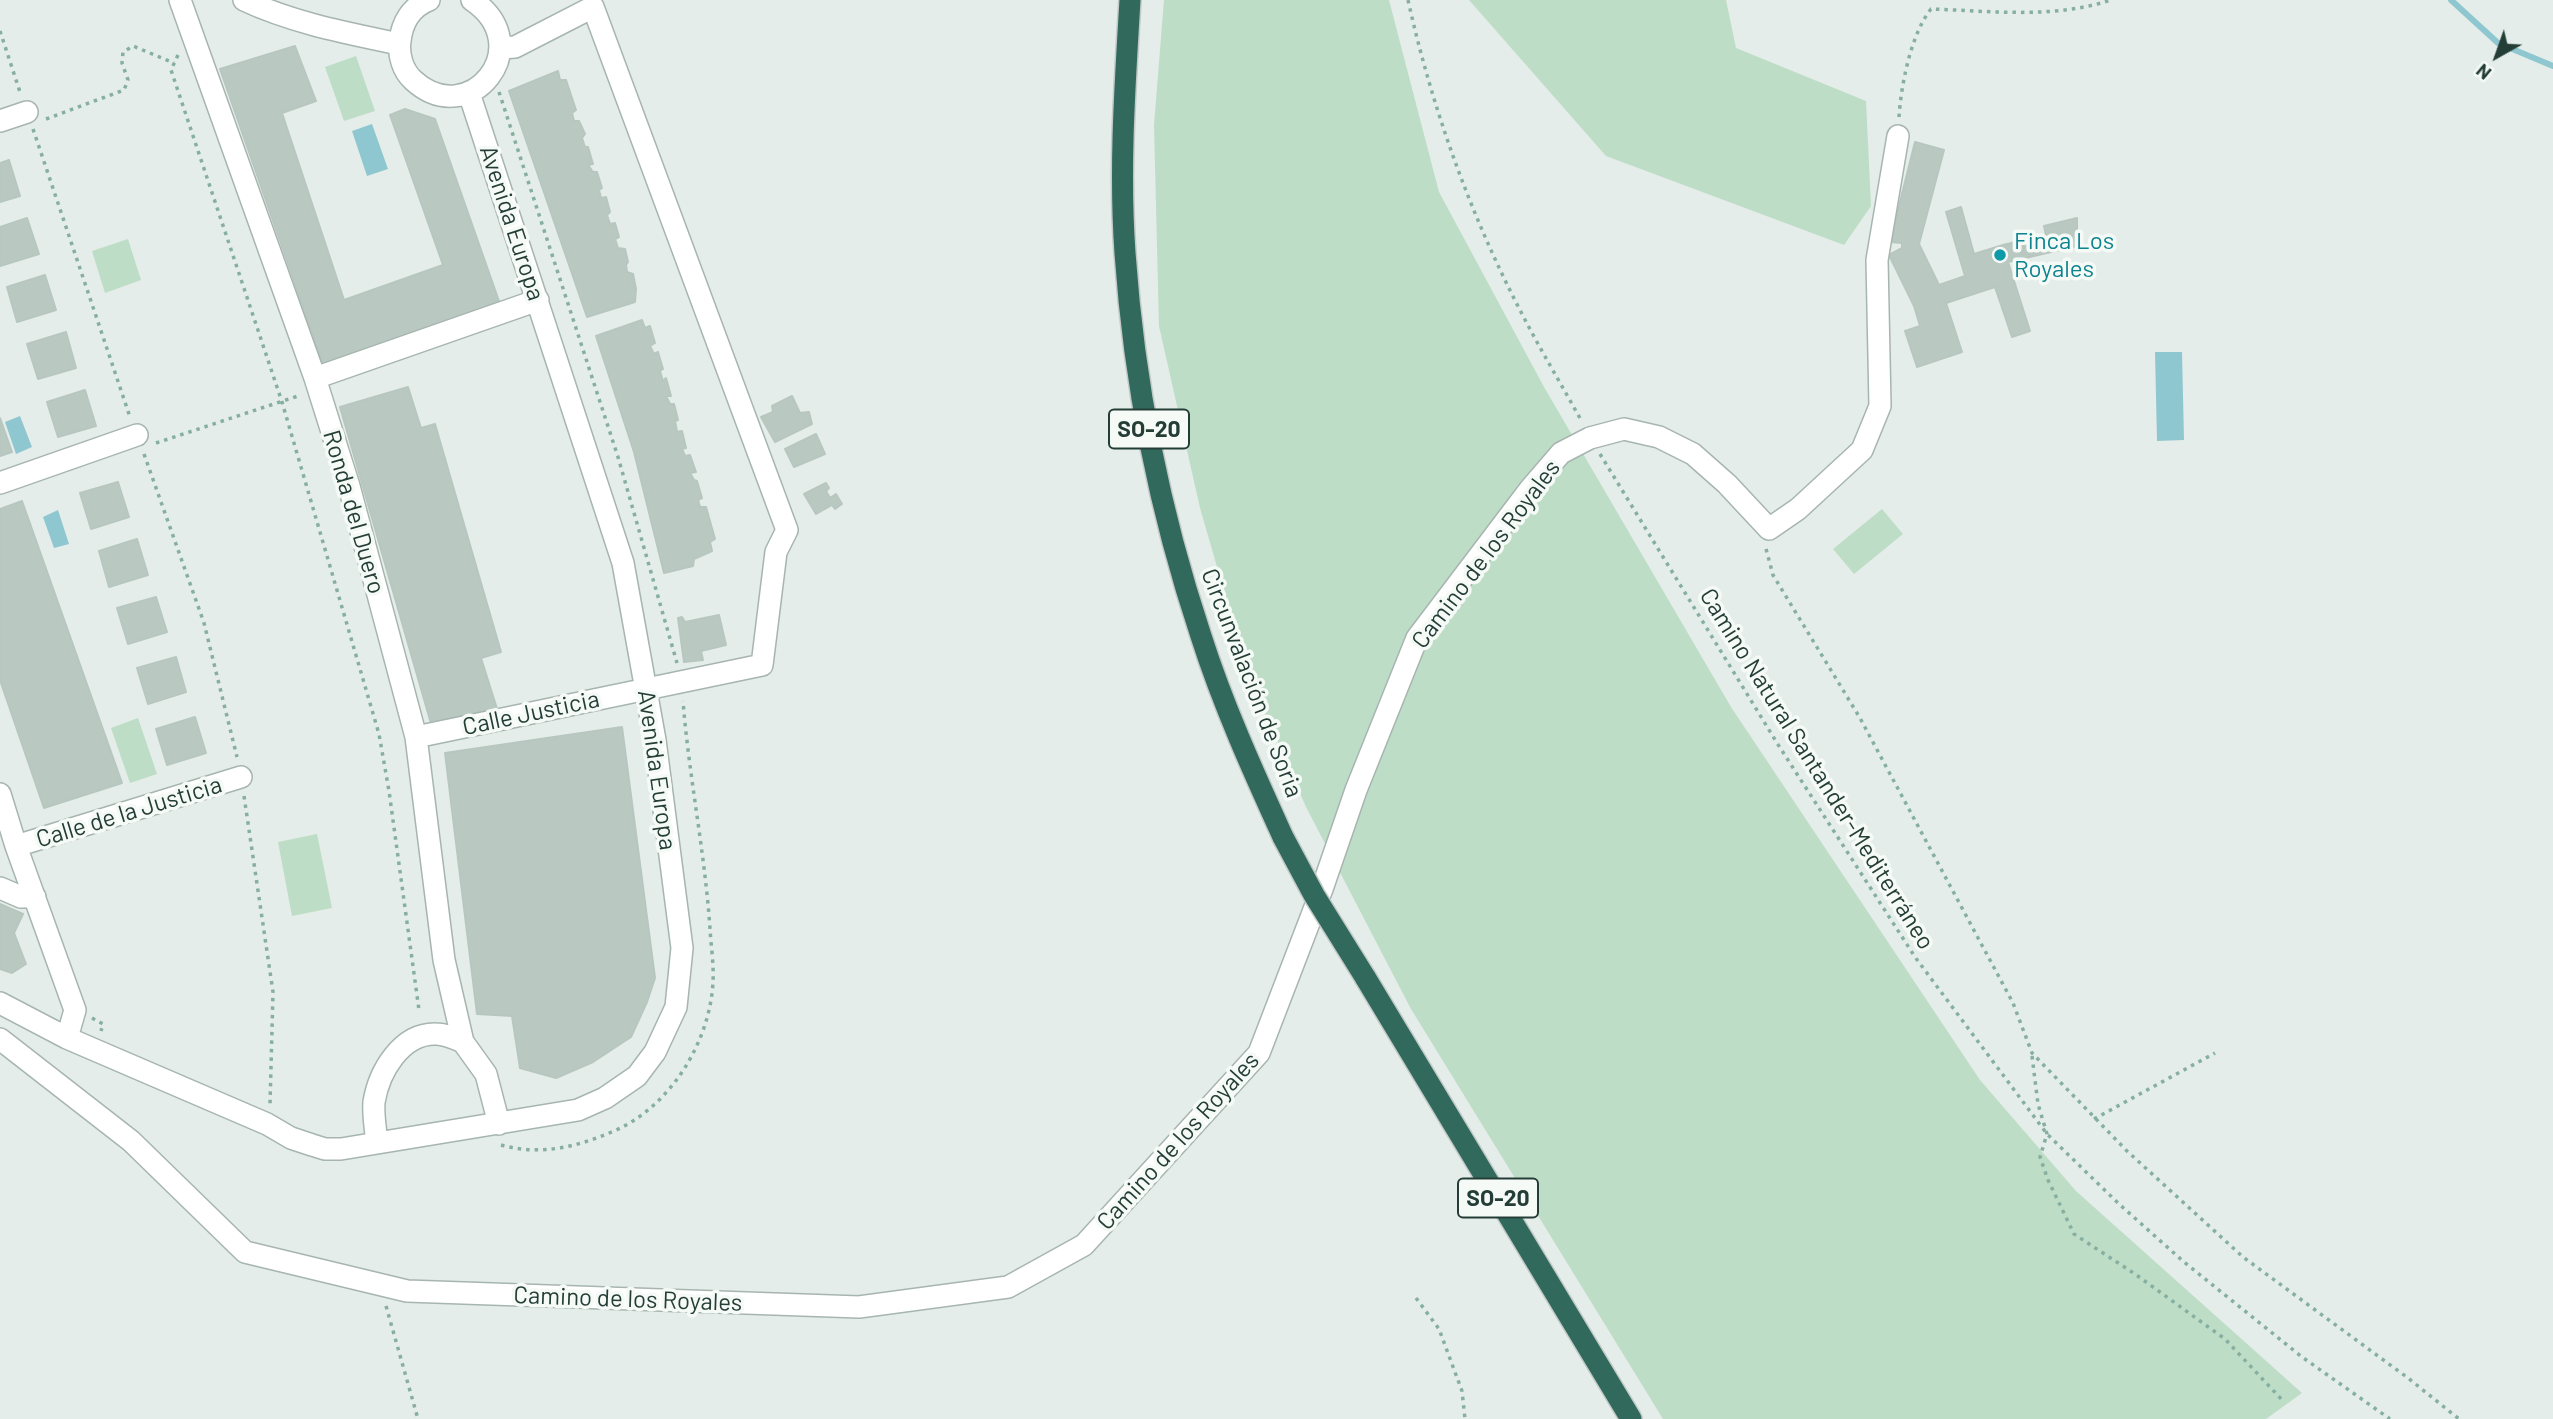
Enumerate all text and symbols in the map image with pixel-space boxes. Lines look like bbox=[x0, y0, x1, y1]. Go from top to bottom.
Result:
north arrow bbox=[2462, 21, 2532, 91]
text: N bbox=[2471, 60, 2495, 85]
street label: Avenida Europa bbox=[473, 142, 551, 304]
place label: Finca Los Royales bbox=[2014, 227, 2114, 283]
marker: Finca Los Royales bbox=[1992, 247, 2008, 263]
road number: SO-20 bbox=[1109, 410, 1189, 448]
street label: Ronda del Duero bbox=[317, 427, 391, 597]
street label: Camino de los Royales bbox=[1406, 454, 1566, 654]
street label: Circunvalación de Soria bbox=[1195, 565, 1309, 801]
street label: Camino Natural Santander-Mediterráneo bbox=[1693, 583, 1941, 955]
street label: Calle Justicia bbox=[460, 684, 602, 742]
street label: Avenida Europa bbox=[632, 688, 682, 852]
street label: Calle de la Justicia bbox=[33, 770, 225, 854]
street label: Camino de los Royales bbox=[1091, 1046, 1265, 1236]
road number: SO-20 bbox=[1458, 1178, 1538, 1218]
street label: Camino de los Royales bbox=[513, 1281, 743, 1317]

